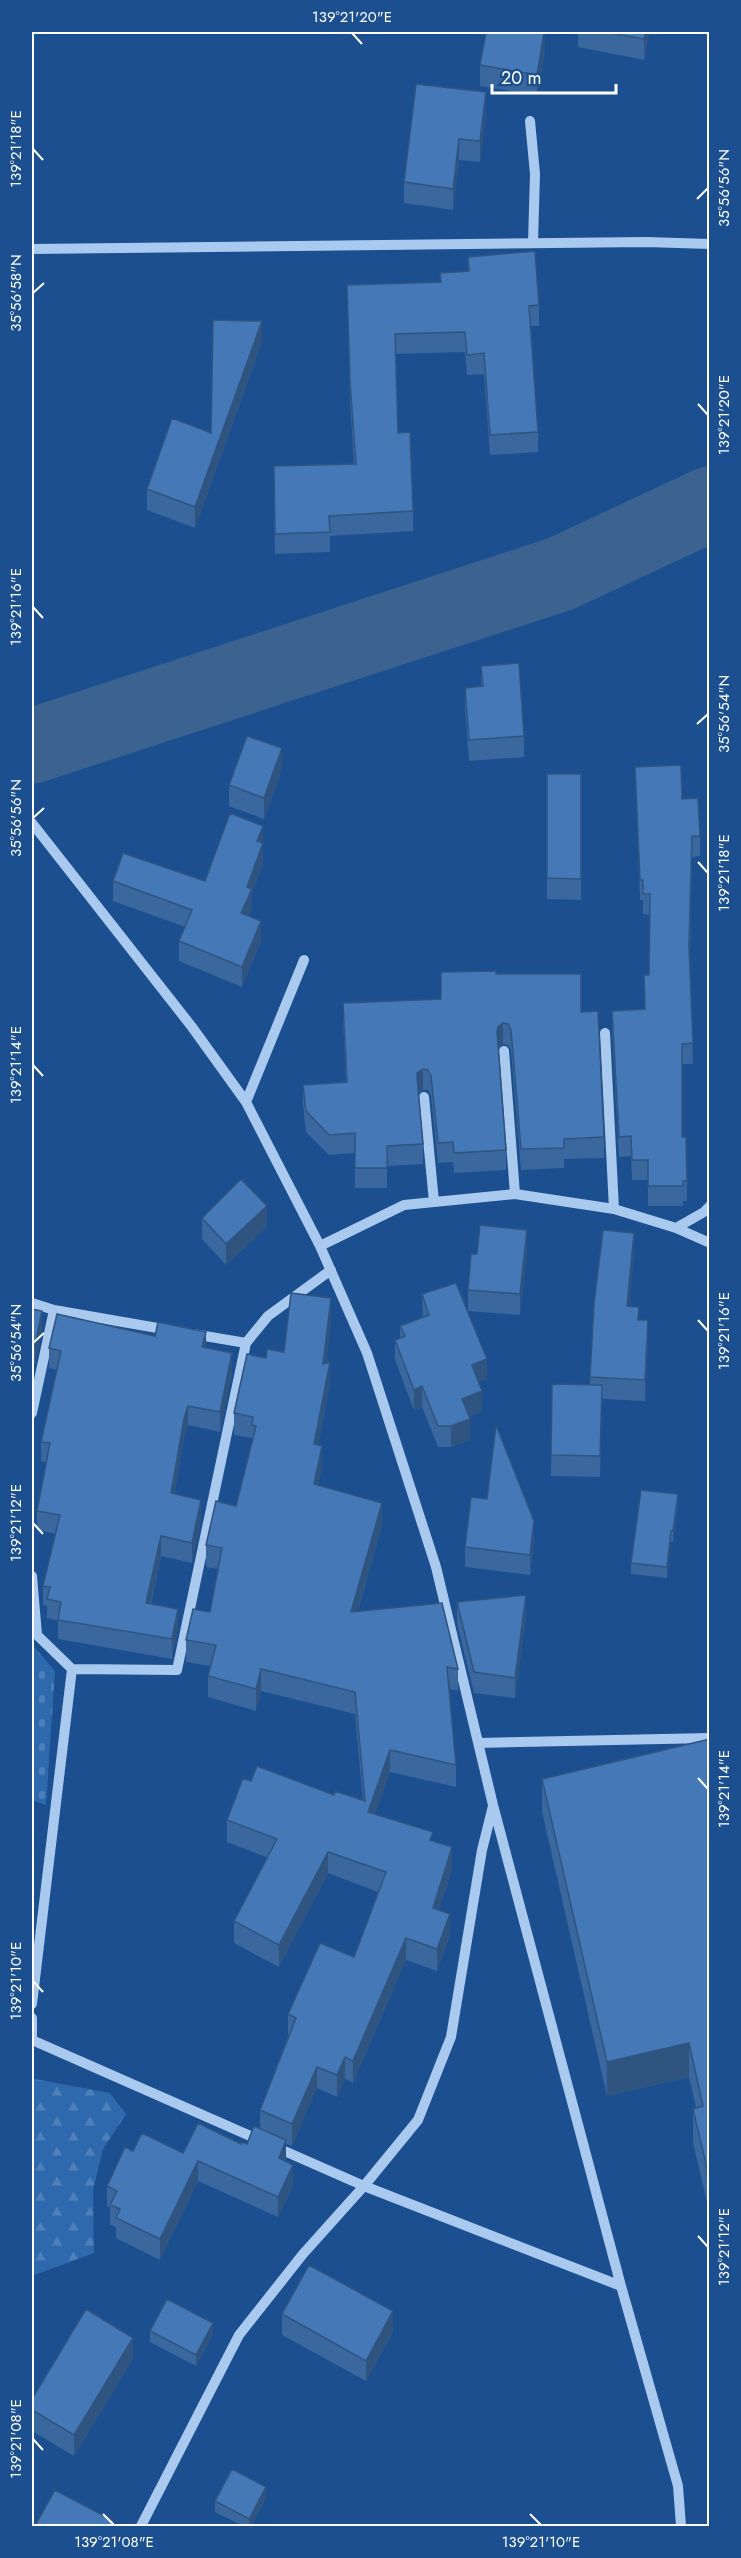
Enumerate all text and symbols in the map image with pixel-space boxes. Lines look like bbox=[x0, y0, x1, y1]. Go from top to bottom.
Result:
text: 139°21'20"E bbox=[312, 6, 392, 28]
scale bar bbox=[492, 57, 616, 95]
text: 20 m bbox=[501, 65, 541, 91]
text: 139°21'18"E bbox=[5, 110, 27, 188]
text: 35°56'56"N bbox=[713, 149, 735, 227]
text: 35°56'58"N bbox=[5, 254, 27, 332]
text: 139°21'20"E bbox=[713, 375, 735, 455]
text: 139°21'16"E bbox=[5, 568, 27, 646]
text: 35°56'54"N bbox=[713, 675, 735, 753]
text: 35°56'56"N bbox=[5, 779, 27, 857]
text: 139°21'18"E bbox=[713, 834, 735, 912]
text: 139°21'14"E bbox=[5, 1026, 27, 1104]
text: 139°21'16"E bbox=[713, 1292, 735, 1370]
text: 35°56'54"N bbox=[5, 1304, 27, 1382]
text: 139°21'12"E bbox=[5, 1484, 27, 1562]
text: 139°21'14"E bbox=[713, 1750, 735, 1828]
text: 139°21'10"E bbox=[5, 1942, 27, 2020]
text: 139°21'12"E bbox=[713, 2208, 735, 2286]
text: 139°21'08"E bbox=[5, 2399, 27, 2479]
text: 139°21'08"E bbox=[74, 2531, 154, 2553]
text: 139°21'10"E bbox=[502, 2531, 580, 2553]

